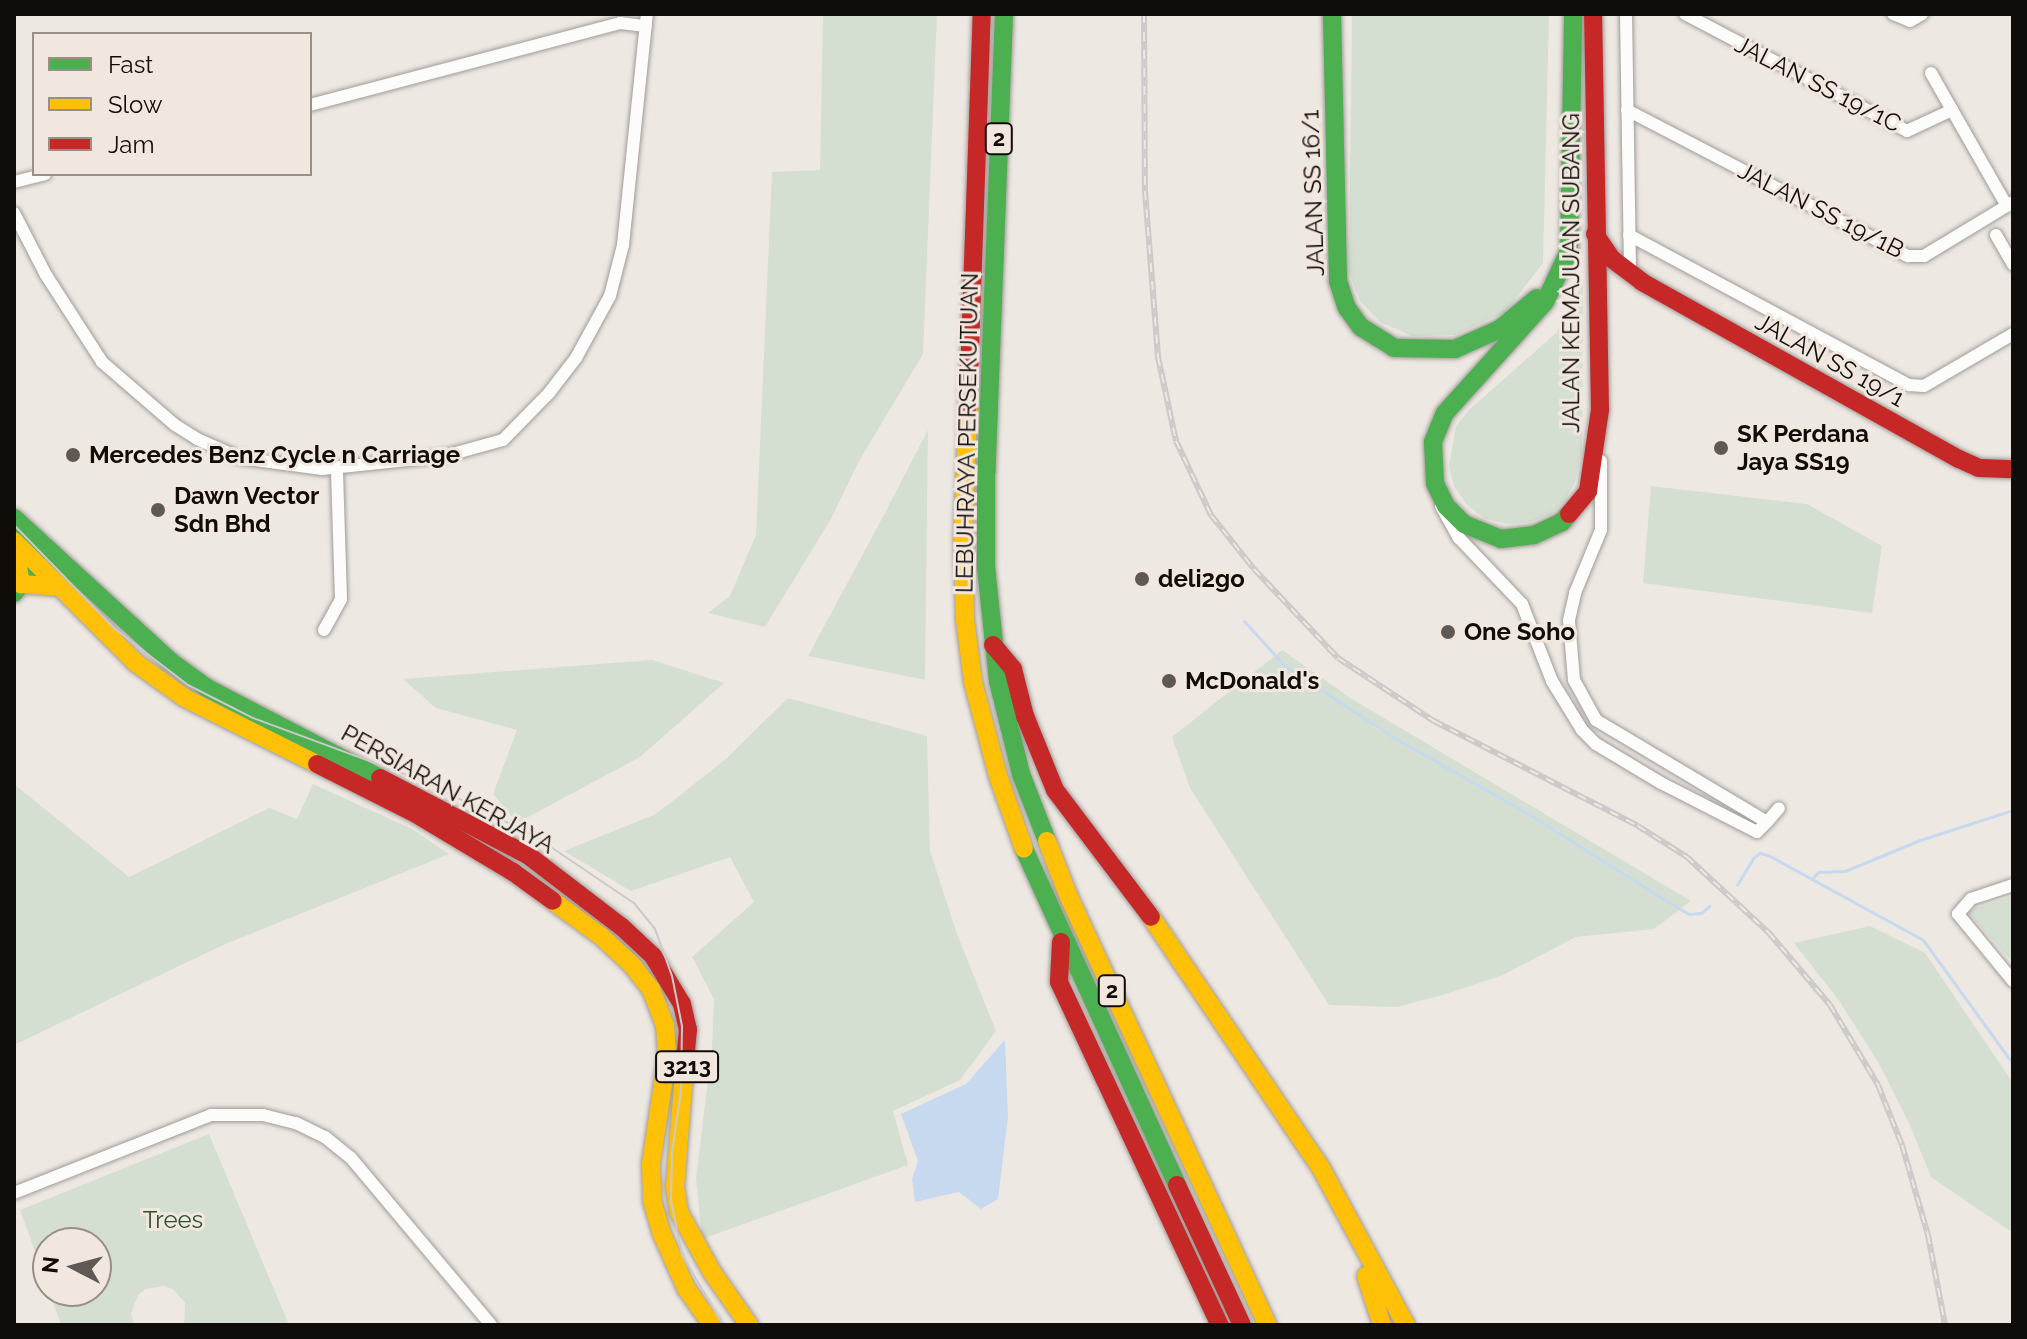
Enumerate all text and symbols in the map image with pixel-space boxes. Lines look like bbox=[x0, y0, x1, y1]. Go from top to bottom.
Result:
street label: JALAN SS 19/1C bbox=[1730, 30, 1906, 138]
legend bbox=[32, 32, 312, 176]
text: Fast bbox=[108, 50, 153, 79]
text: Slow bbox=[108, 90, 162, 119]
street label: JALAN SS 16/1 bbox=[1296, 109, 1330, 277]
street label: JALAN KEMAJUAN SUBANG bbox=[1557, 113, 1585, 433]
road number: 2 bbox=[983, 121, 1015, 157]
text: Jam bbox=[108, 130, 154, 159]
street label: JALAN SS 19/1B bbox=[1733, 156, 1909, 264]
street label: LEBUHRAYA PERSEKUTUAN bbox=[950, 272, 984, 594]
street label: JALAN SS 19/1 bbox=[1750, 307, 1910, 413]
place label: SK Perdana Jaya SS19 bbox=[1737, 420, 1869, 476]
marker: SK Perdana Jaya SS19 bbox=[1712, 439, 1730, 457]
place label: Mercedes Benz Cycle n Carriage bbox=[89, 441, 460, 469]
marker: Mercedes Benz Cycle n Carriage bbox=[64, 446, 82, 464]
place label: Dawn Vector Sdn Bhd bbox=[174, 482, 320, 538]
marker: Dawn Vector Sdn Bhd bbox=[149, 501, 167, 519]
place label: deli2go bbox=[1158, 565, 1245, 593]
marker: deli2go bbox=[1133, 570, 1151, 588]
place label: One Soho bbox=[1464, 618, 1575, 646]
marker: One Soho bbox=[1439, 623, 1457, 641]
place label: McDonald's bbox=[1185, 667, 1319, 695]
marker: McDonald's bbox=[1160, 672, 1178, 690]
street label: PERSIARAN KERJAYA bbox=[336, 718, 560, 860]
road number: 2 bbox=[1096, 973, 1128, 1009]
road number: 3213 bbox=[655, 1049, 719, 1085]
park label: Trees bbox=[143, 1206, 203, 1234]
north arrow bbox=[32, 1227, 112, 1307]
text: N bbox=[36, 1255, 64, 1274]

